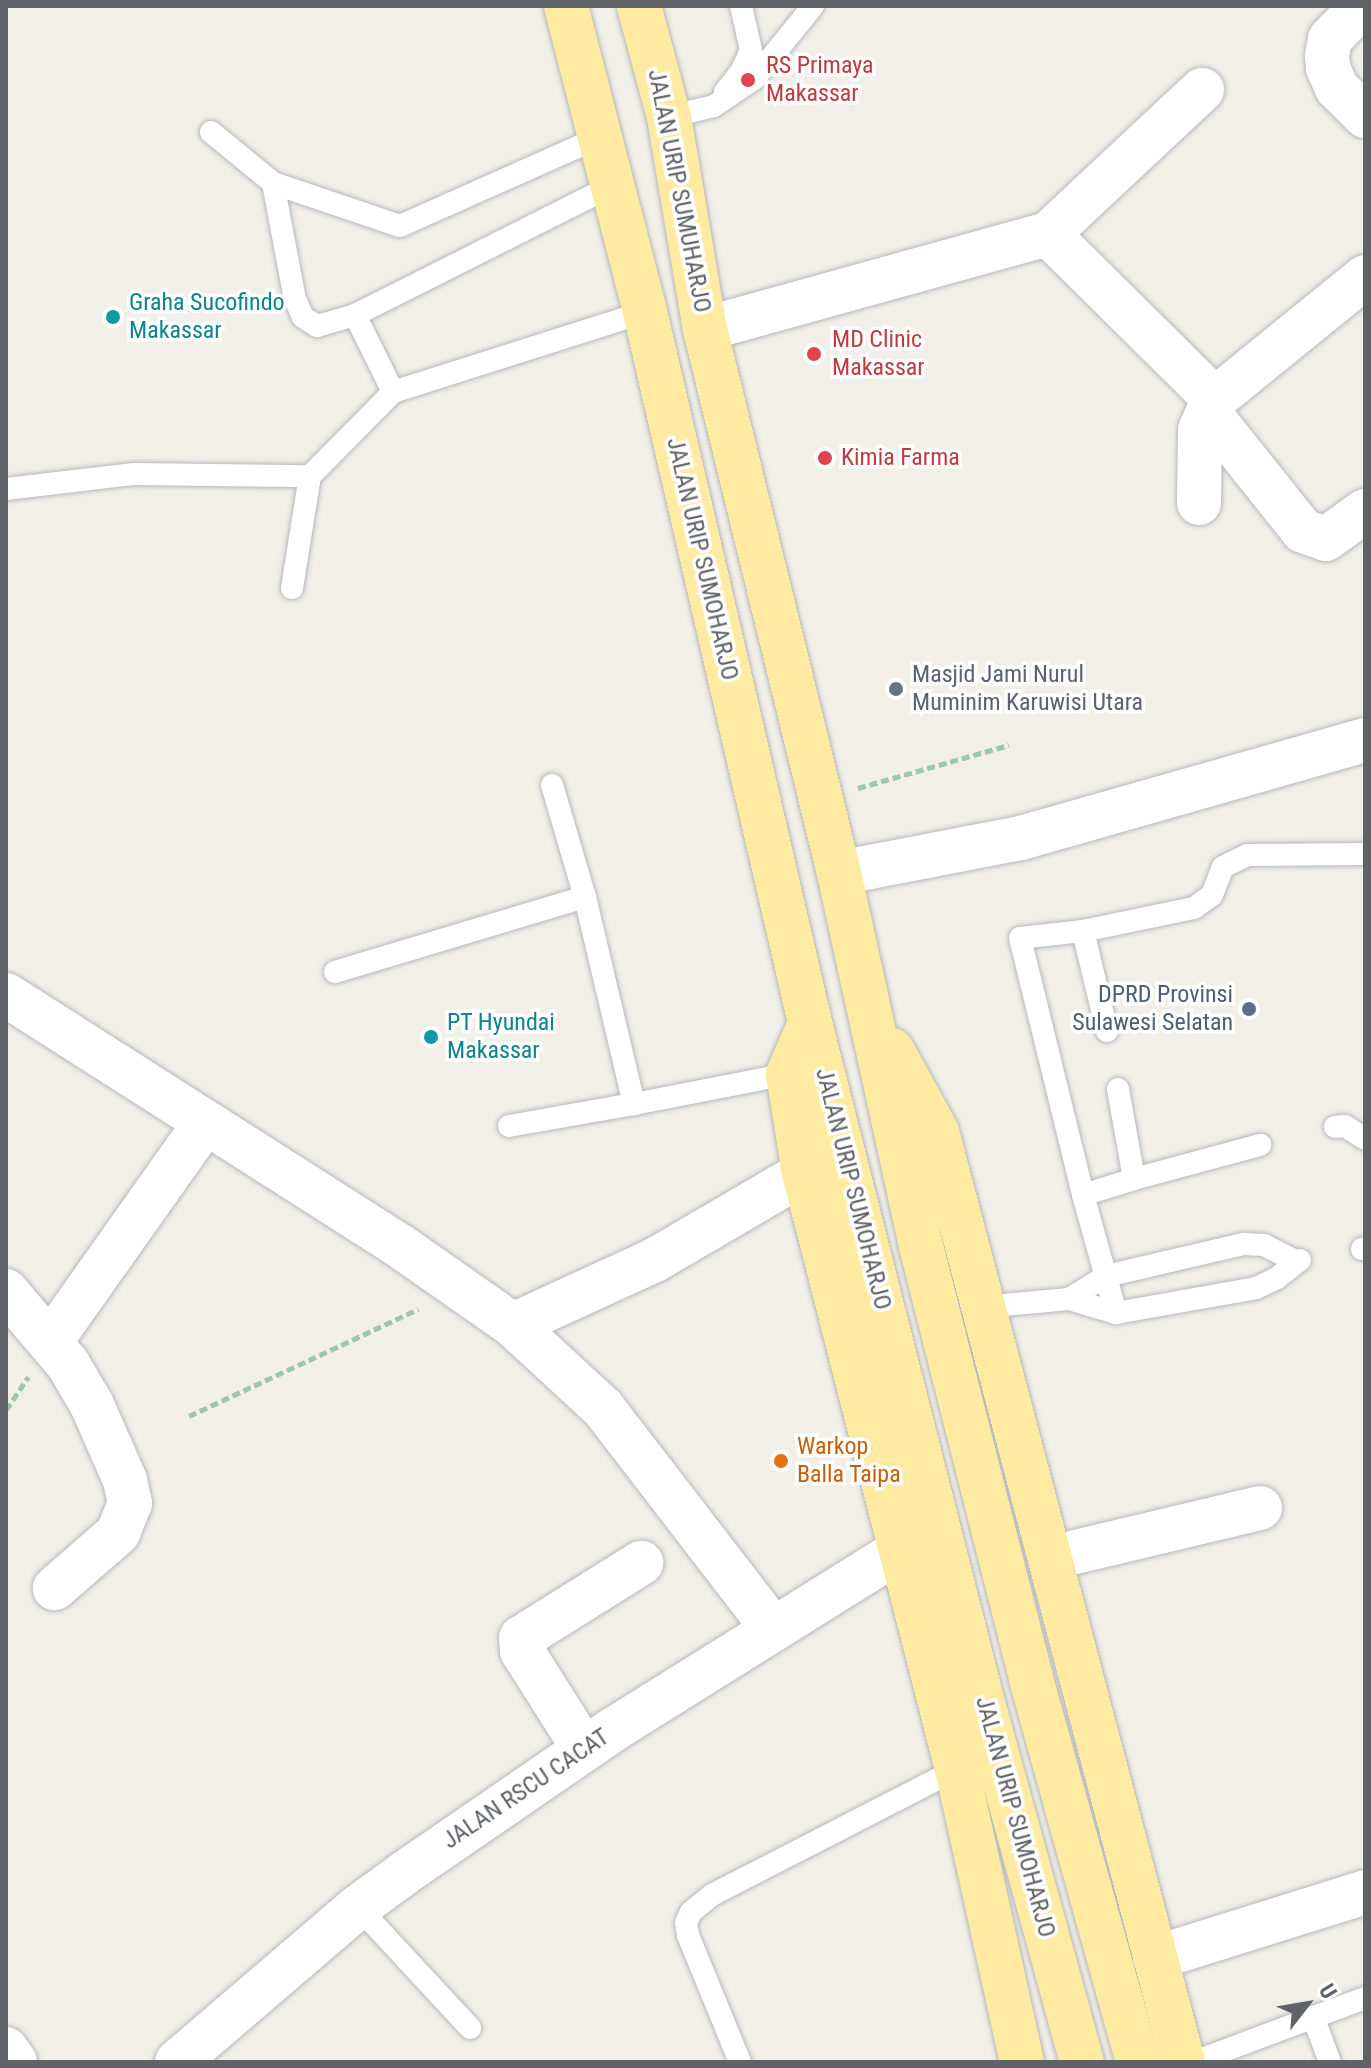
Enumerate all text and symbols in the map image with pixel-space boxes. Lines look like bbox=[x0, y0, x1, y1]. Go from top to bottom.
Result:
place label: RS Primaya Makassar bbox=[766, 52, 874, 108]
street label: JALAN URIP SUMUHARJO bbox=[641, 67, 717, 315]
marker: RS Primaya Makassar bbox=[737, 69, 759, 91]
place label: Graha Sucofindo Makassar bbox=[129, 289, 285, 345]
marker: Graha Sucofindo Makassar bbox=[104, 308, 122, 326]
place label: MD Clinic Makassar bbox=[832, 326, 925, 382]
marker: MD Clinic Makassar bbox=[803, 343, 825, 365]
street label: JALAN URIP SUMOHARJO bbox=[660, 435, 744, 683]
place label: Kimia Farma bbox=[841, 444, 960, 472]
marker: Kimia Farma bbox=[816, 449, 834, 467]
place label: Masjid Jami Nurul Muminim Karuwisi Utara bbox=[912, 661, 1143, 717]
marker: Masjid Jami Nurul Muminim Karuwisi Utara bbox=[887, 680, 905, 698]
place label: DPRD Provinsi Sulawesi Selatan bbox=[1072, 981, 1233, 1037]
marker: DPRD Provinsi Sulawesi Selatan bbox=[1240, 1000, 1258, 1018]
place label: PT Hyundai Makassar bbox=[447, 1009, 555, 1065]
marker: PT Hyundai Makassar bbox=[422, 1028, 440, 1046]
street label: JALAN URIP SUMOHARJO bbox=[809, 1065, 897, 1313]
place label: Warkop Balla Taipa bbox=[797, 1433, 901, 1489]
marker: Warkop Balla Taipa bbox=[772, 1452, 790, 1470]
street label: JALAN URIP SUMOHARJO bbox=[969, 1693, 1061, 1941]
street label: JALAN RSCU CACAT bbox=[437, 1723, 615, 1855]
north arrow bbox=[1267, 1964, 1347, 2044]
text: U bbox=[1314, 1980, 1342, 2003]

